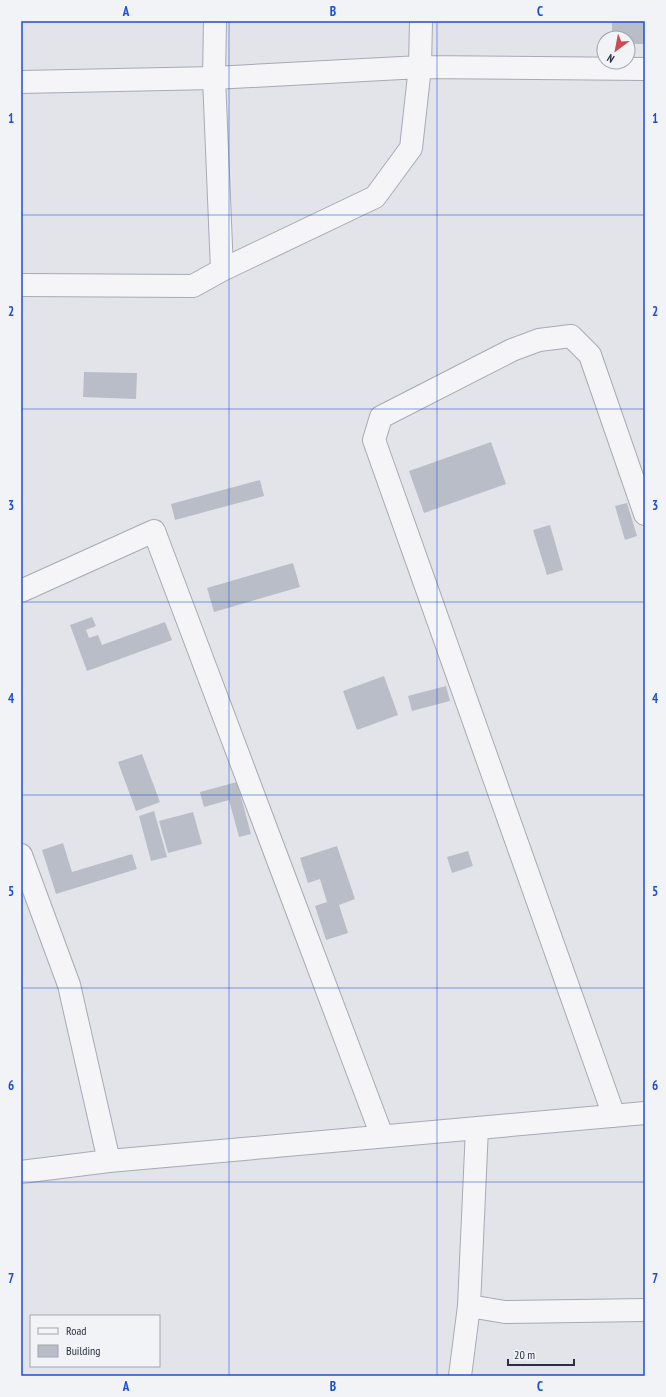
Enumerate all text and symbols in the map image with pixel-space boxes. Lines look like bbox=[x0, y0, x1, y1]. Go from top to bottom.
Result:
text: A bbox=[122, 3, 130, 20]
text: B bbox=[330, 3, 336, 20]
text: C bbox=[537, 3, 543, 20]
north arrow bbox=[596, 30, 636, 70]
text: N bbox=[604, 51, 617, 66]
text: 1 bbox=[8, 110, 14, 127]
text: 1 bbox=[652, 110, 658, 127]
text: 2 bbox=[8, 303, 14, 320]
text: 2 bbox=[652, 303, 658, 320]
text: 3 bbox=[8, 497, 14, 514]
text: 3 bbox=[652, 497, 658, 514]
text: 4 bbox=[8, 690, 15, 707]
text: 4 bbox=[652, 690, 659, 707]
text: 5 bbox=[8, 883, 14, 900]
text: 5 bbox=[652, 883, 658, 900]
text: 6 bbox=[8, 1077, 14, 1094]
text: 6 bbox=[652, 1077, 658, 1094]
text: 7 bbox=[8, 1270, 14, 1287]
text: 7 bbox=[652, 1270, 658, 1287]
legend bbox=[30, 1315, 160, 1367]
text: Road bbox=[66, 1323, 86, 1338]
scale bar bbox=[508, 1341, 574, 1367]
text: Building bbox=[66, 1343, 101, 1358]
text: 20 m bbox=[514, 1347, 535, 1362]
text: A bbox=[122, 1378, 130, 1395]
text: B bbox=[330, 1378, 336, 1395]
text: C bbox=[537, 1378, 543, 1395]

